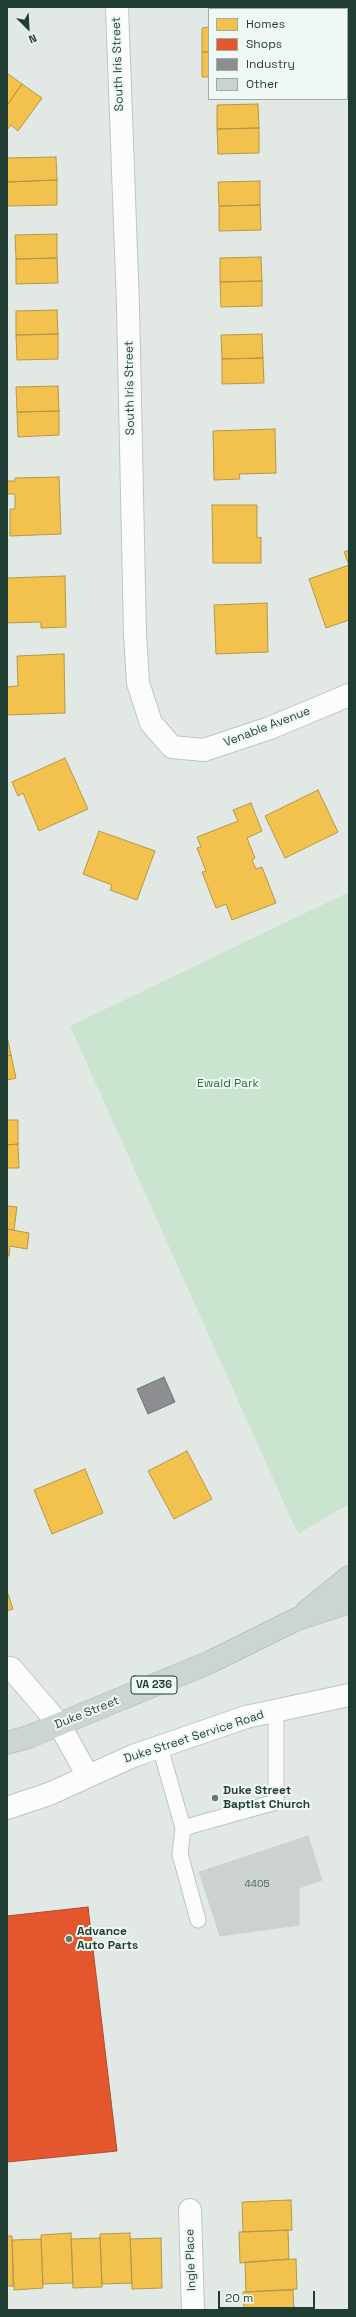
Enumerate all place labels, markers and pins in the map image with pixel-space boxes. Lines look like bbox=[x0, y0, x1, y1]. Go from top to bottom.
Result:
place label: Duke Street Baptist Church bbox=[223, 1784, 310, 1812]
marker: Duke Street Baptist Church bbox=[210, 1793, 220, 1803]
place label: Advance Auto Parts bbox=[77, 1925, 138, 1953]
marker: Advance Auto Parts bbox=[64, 1934, 74, 1944]

